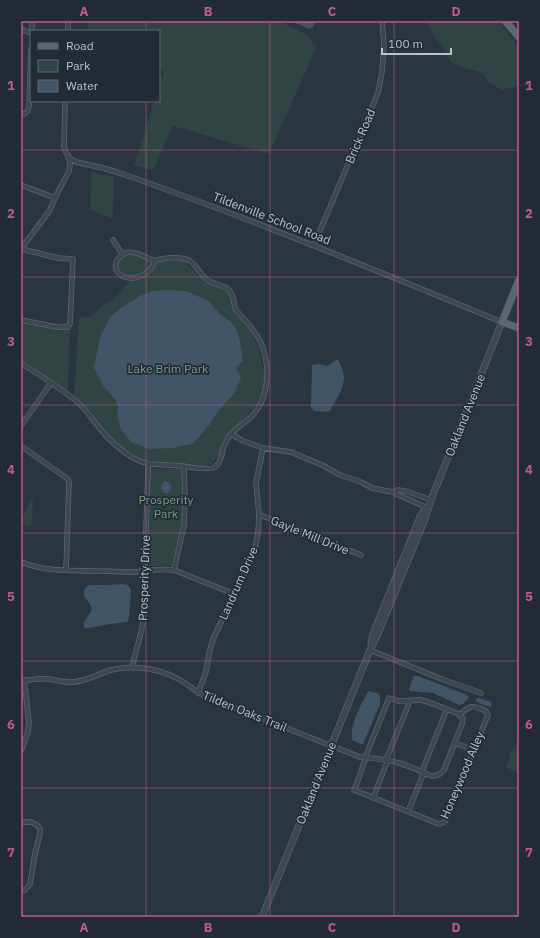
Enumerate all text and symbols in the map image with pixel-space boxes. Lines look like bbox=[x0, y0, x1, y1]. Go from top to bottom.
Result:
text: A bbox=[80, 3, 89, 20]
text: B bbox=[204, 3, 213, 20]
text: C bbox=[328, 3, 337, 20]
text: D bbox=[451, 3, 461, 20]
legend bbox=[30, 30, 160, 102]
scale bar bbox=[382, 30, 451, 56]
text: 100 m bbox=[388, 36, 423, 51]
text: Road bbox=[66, 38, 94, 53]
text: Park bbox=[66, 58, 91, 73]
text: 1 bbox=[7, 77, 15, 94]
text: 1 bbox=[525, 77, 533, 94]
text: Water bbox=[66, 78, 99, 93]
street label: Brick Road bbox=[342, 106, 378, 166]
street label: Tildenville School Road bbox=[211, 189, 333, 247]
text: 2 bbox=[7, 205, 15, 222]
text: 2 bbox=[525, 205, 533, 222]
text: 3 bbox=[7, 333, 15, 350]
text: 3 bbox=[525, 333, 533, 350]
park label: Lake Brim Park bbox=[128, 361, 209, 376]
street label: Oakland Avenue bbox=[442, 371, 489, 458]
text: 4 bbox=[7, 461, 15, 478]
text: 4 bbox=[525, 461, 533, 478]
park label: Prosperity Park bbox=[138, 492, 194, 521]
street label: Gayle Mill Drive bbox=[269, 512, 352, 558]
street label: Prosperity Drive bbox=[135, 534, 153, 621]
street label: Landrum Drive bbox=[215, 544, 261, 622]
text: 5 bbox=[7, 588, 15, 605]
text: 5 bbox=[525, 588, 533, 605]
street label: Tilden Oaks Trail bbox=[201, 687, 289, 735]
text: 6 bbox=[7, 716, 15, 733]
text: 6 bbox=[525, 716, 533, 733]
street label: Honeywood Alley bbox=[437, 729, 487, 821]
street label: Oakland Avenue bbox=[293, 739, 340, 826]
text: 7 bbox=[7, 844, 15, 861]
text: 7 bbox=[525, 844, 533, 861]
text: A bbox=[80, 919, 89, 936]
text: B bbox=[204, 919, 213, 936]
text: C bbox=[328, 919, 337, 936]
text: D bbox=[451, 919, 461, 936]

